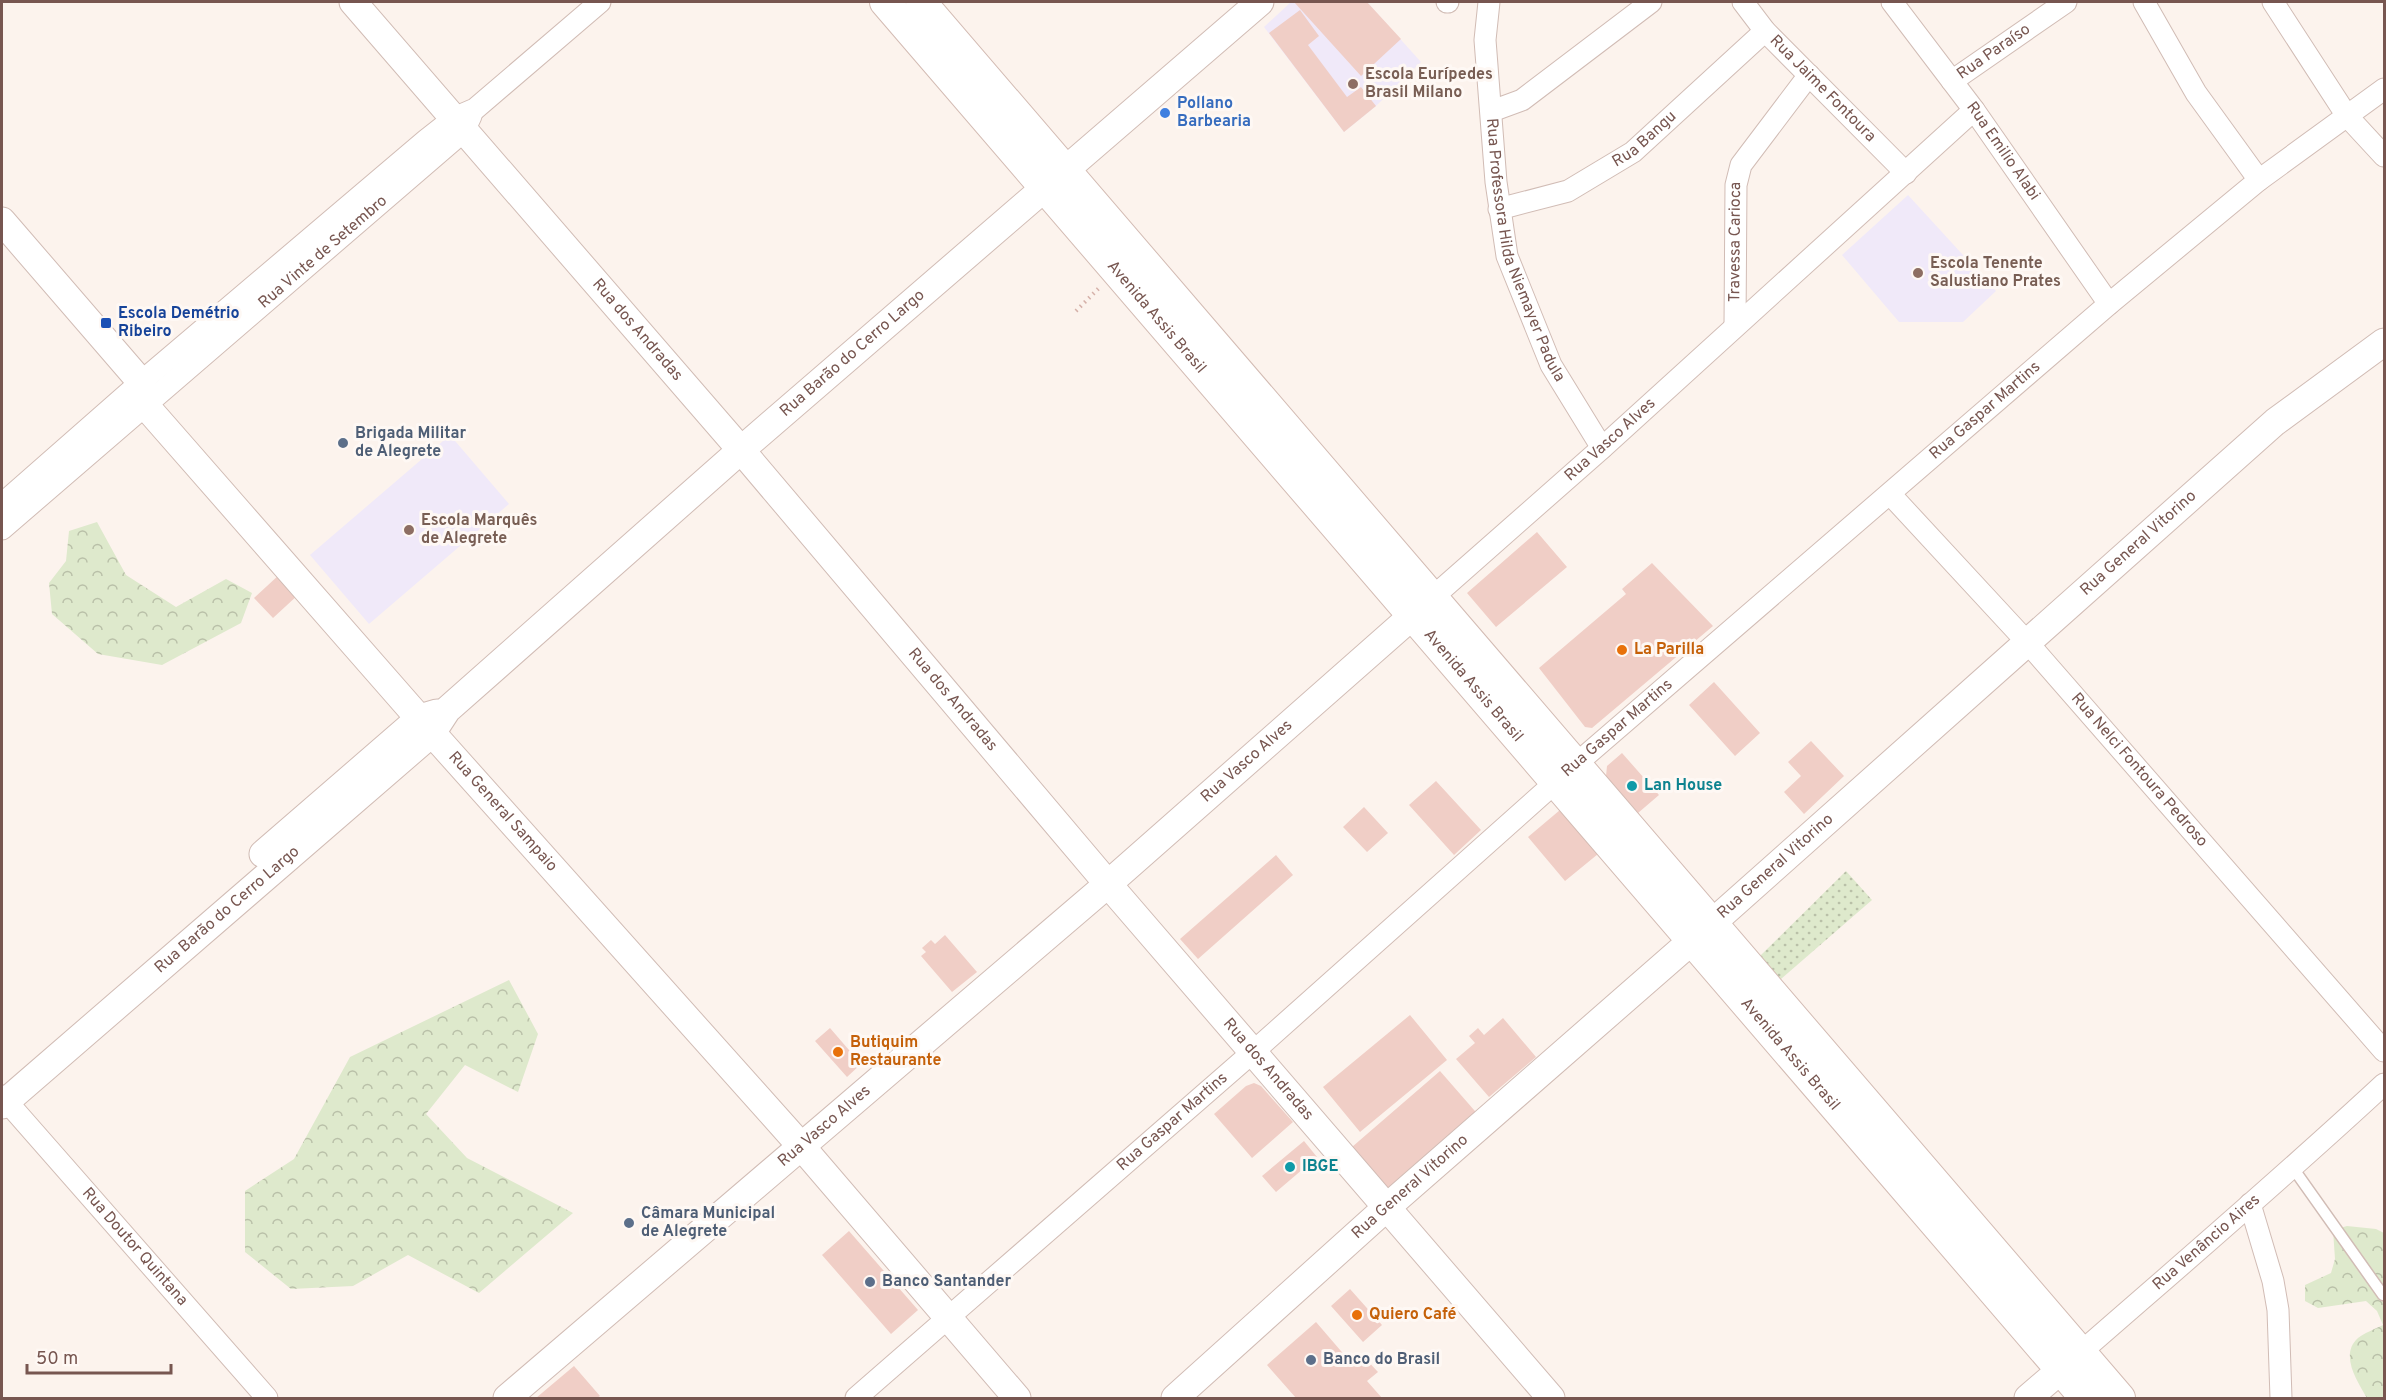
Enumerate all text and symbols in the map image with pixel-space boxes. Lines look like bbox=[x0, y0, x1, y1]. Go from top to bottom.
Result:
street label: Rua Paraíso bbox=[1953, 20, 2035, 84]
street label: Rua Jaime Fontoura bbox=[1765, 31, 1880, 147]
place label: Escola Eurípedes Brasil Milano bbox=[1365, 65, 1493, 103]
marker: Escola Eurípedes Brasil Milano bbox=[1346, 77, 1360, 91]
place label: Pollano Barbearia bbox=[1177, 94, 1251, 132]
street label: Rua Emilio Alabi bbox=[1961, 98, 2044, 205]
marker: Pollano Barbearia bbox=[1158, 106, 1172, 120]
street label: Rua Bangu bbox=[1609, 107, 1681, 172]
street label: Rua Professora Hilda Niemayer Padula bbox=[1481, 117, 1569, 386]
street label: Travessa Carioca bbox=[1725, 182, 1746, 302]
street label: Rua Vinte de Setembro bbox=[255, 191, 392, 313]
place label: Escola Tenente Salustiano Prates bbox=[1930, 254, 2061, 292]
street label: Avenida Assis Brasil bbox=[1102, 257, 1210, 378]
marker: Escola Tenente Salustiano Prates bbox=[1911, 266, 1925, 280]
street label: Rua dos Andradas bbox=[587, 275, 687, 385]
street label: Rua Barão do Cerro Largo bbox=[776, 286, 929, 422]
place label: Escola Demétrio Ribeiro bbox=[118, 304, 240, 342]
marker: Escola Demétrio Ribeiro bbox=[99, 316, 113, 330]
street label: Rua Gaspar Martins bbox=[1926, 357, 2045, 464]
street label: Rua Vasco Alves bbox=[1561, 394, 1660, 486]
place label: Brigada Militar de Alegrete bbox=[355, 424, 466, 462]
marker: Brigada Militar de Alegrete bbox=[336, 436, 350, 450]
street label: Rua General Vitorino bbox=[2076, 486, 2201, 600]
place label: Escola Marquês de Alegrete bbox=[421, 511, 538, 549]
marker: Escola Marquês de Alegrete bbox=[402, 523, 416, 537]
street label: Avenida Assis Brasil bbox=[1419, 625, 1527, 747]
place label: La Parilla bbox=[1634, 640, 1704, 660]
marker: La Parilla bbox=[1615, 643, 1629, 657]
street label: Rua dos Andradas bbox=[903, 644, 1002, 756]
street label: Rua Gaspar Martins bbox=[1558, 675, 1677, 782]
street label: Rua Nelci Fontoura Pedroso bbox=[2066, 689, 2212, 852]
street label: Rua Vasco Alves bbox=[1197, 716, 1297, 807]
street label: Rua General Sampaio bbox=[444, 748, 562, 876]
place label: Lan House bbox=[1644, 776, 1722, 796]
marker: Lan House bbox=[1625, 779, 1639, 793]
street label: Rua General Vitorino bbox=[1713, 810, 1838, 923]
street label: Rua Barão do Cerro Largo bbox=[151, 842, 304, 978]
street label: Avenida Assis Brasil bbox=[1736, 994, 1844, 1115]
street label: Rua dos Andradas bbox=[1218, 1014, 1318, 1125]
place label: Butiquim Restaurante bbox=[850, 1033, 941, 1071]
marker: Butiquim Restaurante bbox=[831, 1045, 845, 1059]
street label: Rua Gaspar Martins bbox=[1113, 1068, 1232, 1176]
street label: Rua Vasco Alves bbox=[774, 1081, 875, 1171]
street label: Rua General Vitorino bbox=[1348, 1130, 1473, 1244]
place label: IBGE bbox=[1302, 1157, 1338, 1177]
marker: IBGE bbox=[1283, 1160, 1297, 1174]
street label: Rua Doutor Quintana bbox=[77, 1184, 192, 1310]
street label: Rua Venâncio Aires bbox=[2149, 1190, 2265, 1295]
place label: Câmara Municipal de Alegrete bbox=[641, 1204, 775, 1242]
marker: Câmara Municipal de Alegrete bbox=[622, 1216, 636, 1230]
place label: Banco Santander bbox=[882, 1272, 1011, 1292]
marker: Banco Santander bbox=[863, 1275, 877, 1289]
place label: Quiero Café bbox=[1369, 1305, 1456, 1325]
marker: Quiero Café bbox=[1350, 1308, 1364, 1322]
scale bar bbox=[27, 1337, 171, 1375]
text: 50 m bbox=[36, 1348, 78, 1371]
place label: Banco do Brasil bbox=[1323, 1350, 1440, 1370]
marker: Banco do Brasil bbox=[1304, 1353, 1318, 1367]

